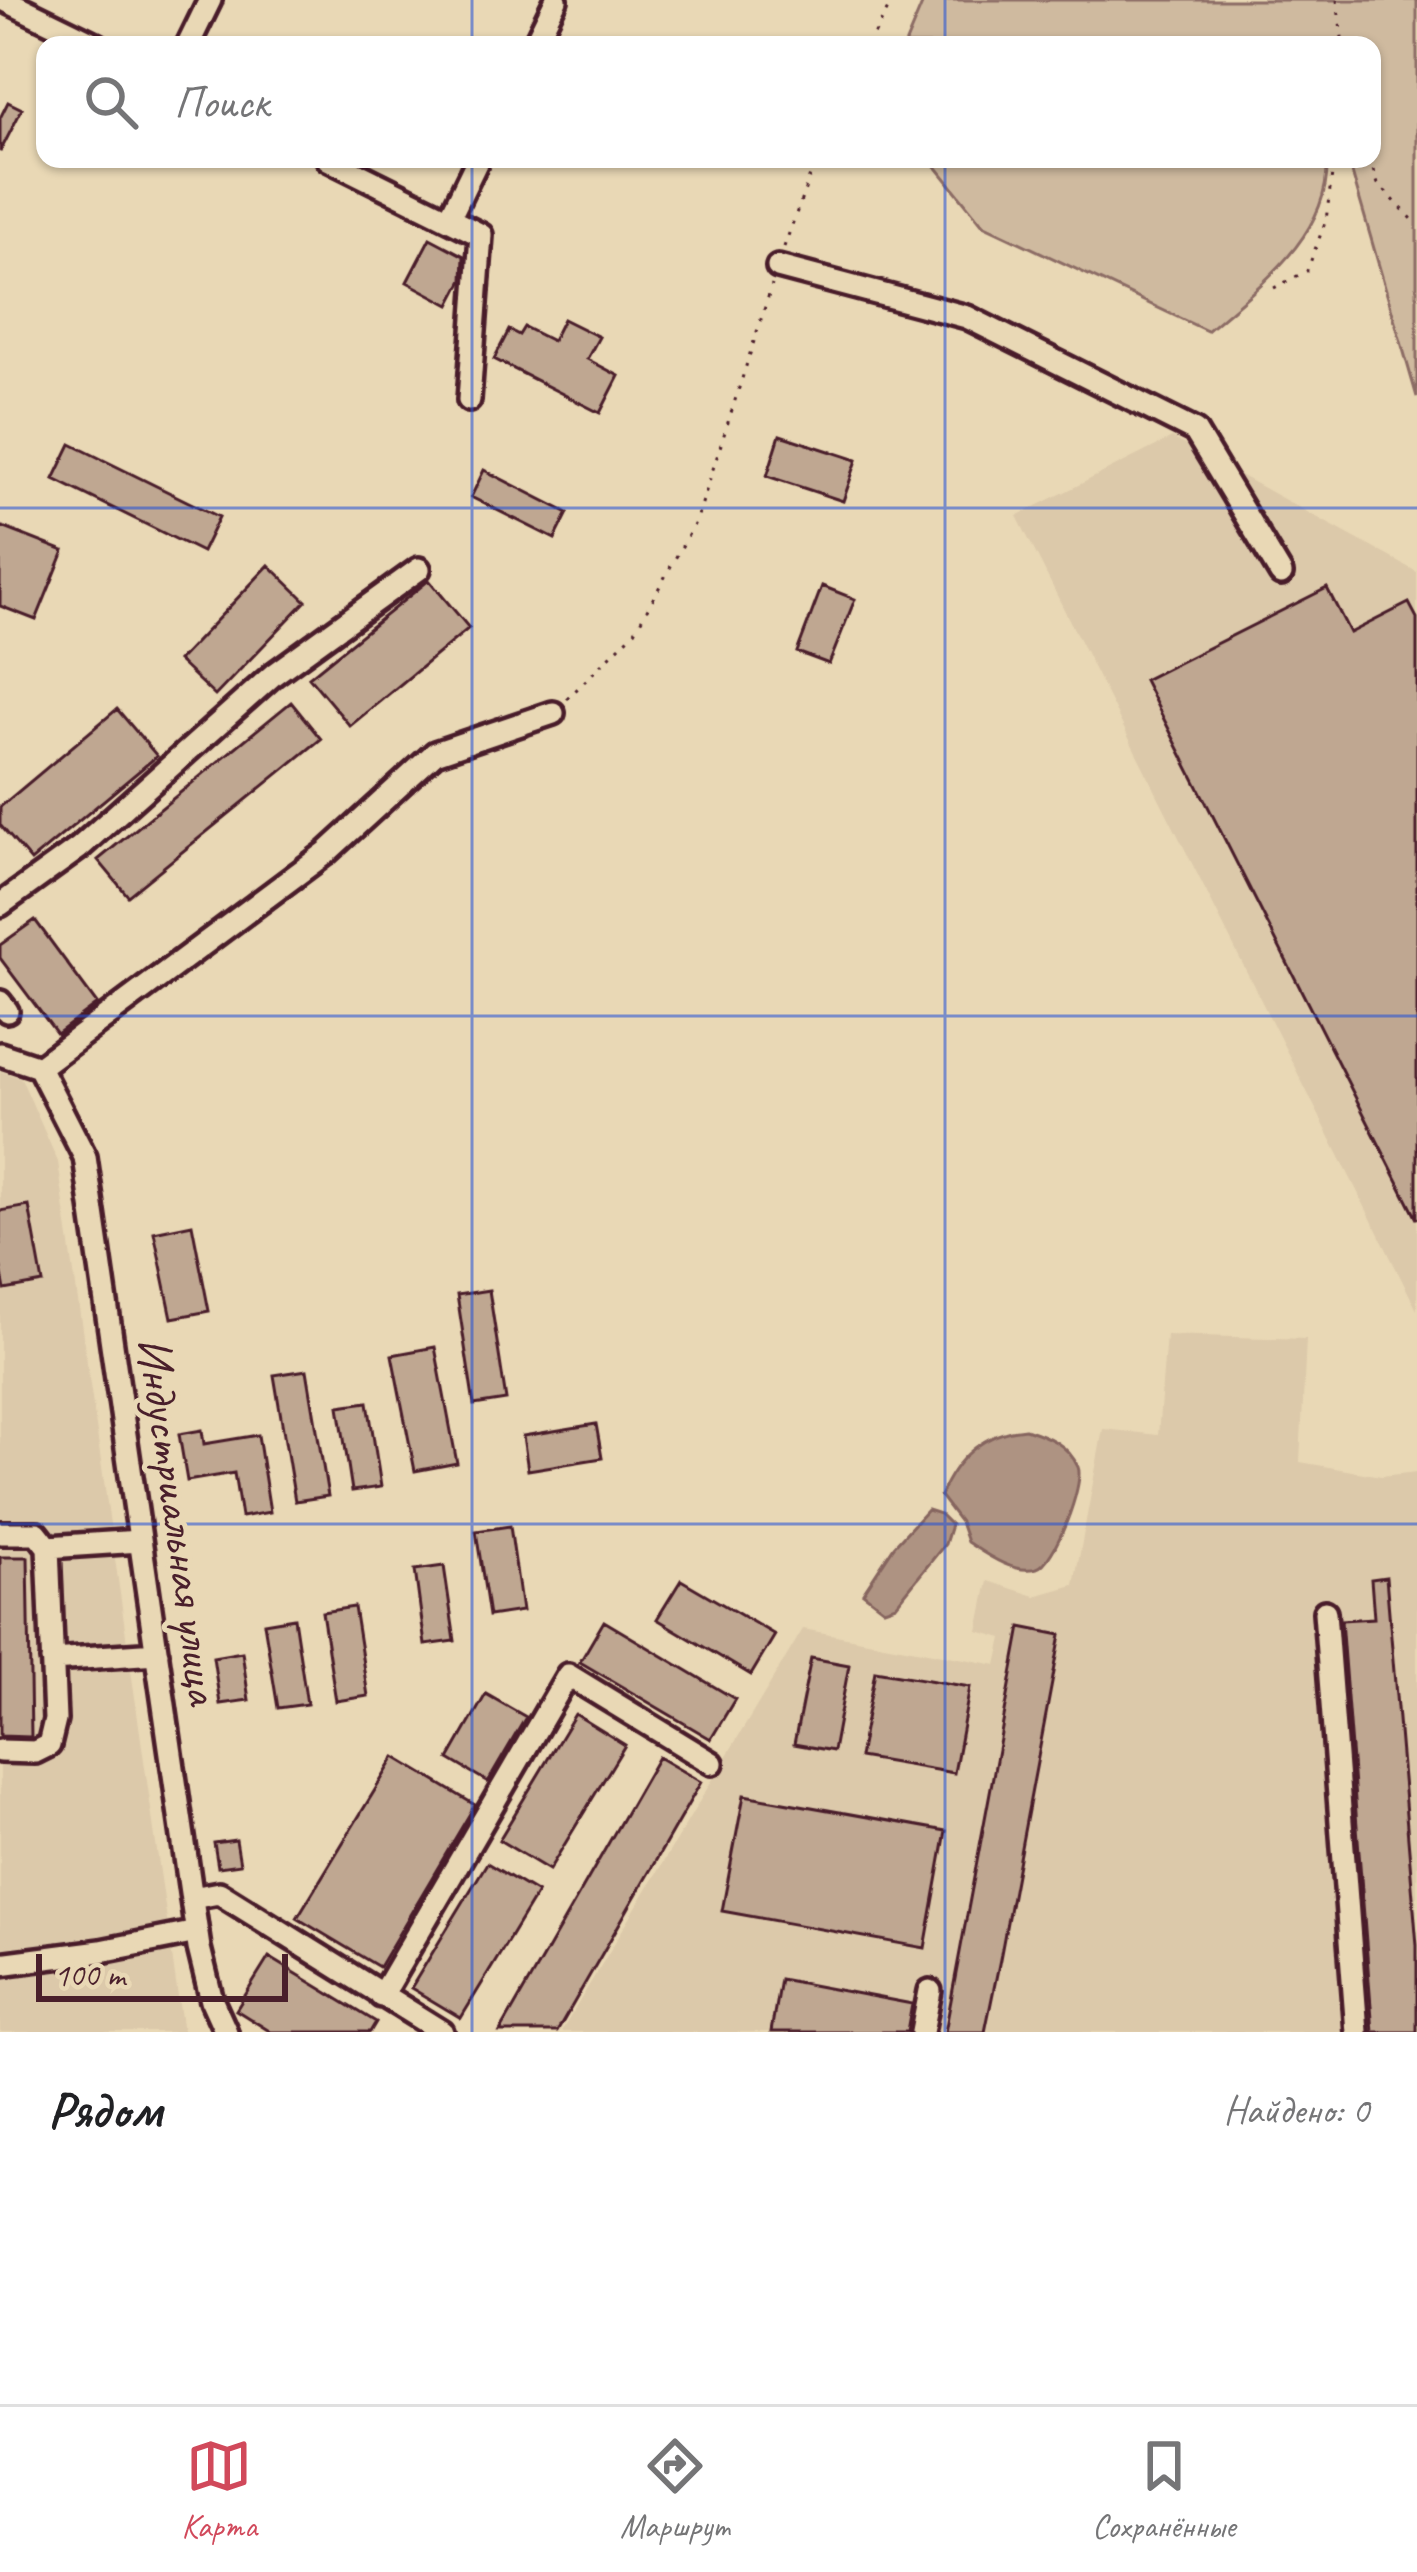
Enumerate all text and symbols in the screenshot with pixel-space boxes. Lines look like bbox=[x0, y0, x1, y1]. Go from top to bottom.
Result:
search box bbox=[36, 36, 1381, 168]
icon: search bbox=[78, 69, 144, 135]
text: Поиск bbox=[174, 74, 269, 131]
street label: Индустриальная улица bbox=[124, 1333, 235, 1710]
scale bar bbox=[36, 1948, 288, 2001]
text: 100 m bbox=[54, 1954, 125, 1996]
text: Рядом bbox=[48, 2078, 162, 2142]
text: Найдено: 0 bbox=[1224, 2086, 1369, 2135]
tab: Карта bbox=[182, 2433, 257, 2547]
tab: Маршрут bbox=[620, 2433, 729, 2547]
tab: Сохранённые bbox=[1092, 2433, 1235, 2547]

